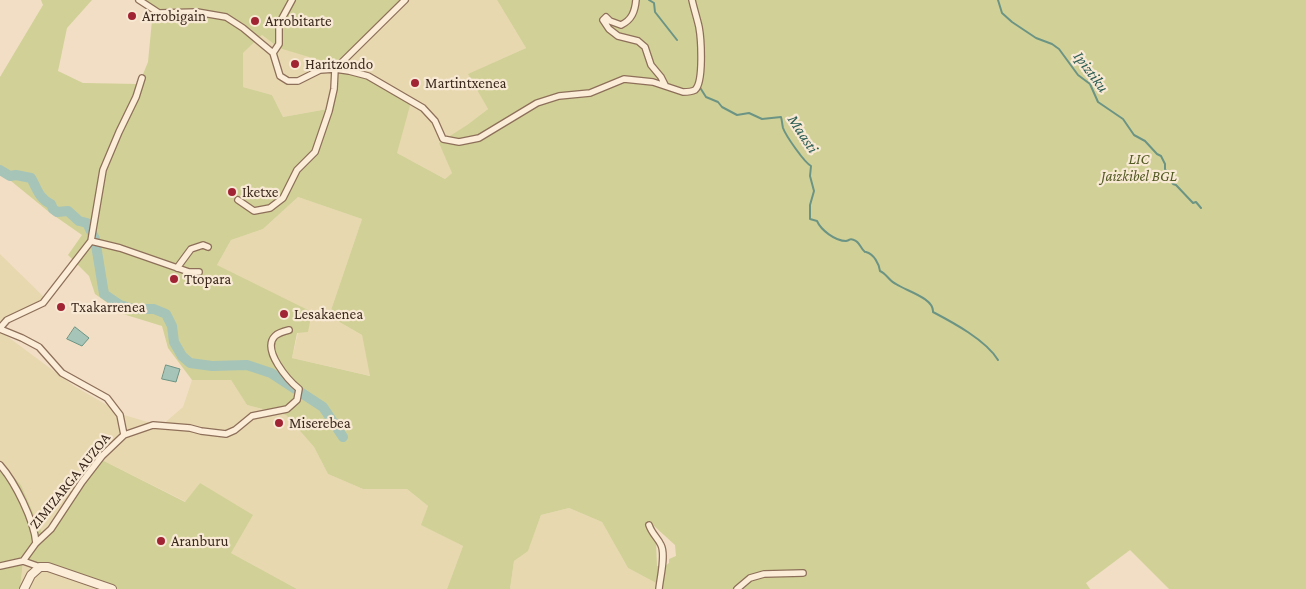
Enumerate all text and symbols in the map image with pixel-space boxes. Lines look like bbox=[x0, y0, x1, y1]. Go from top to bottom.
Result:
place label: Arrobigain bbox=[142, 7, 206, 25]
marker: Arrobigain bbox=[126, 10, 138, 22]
place label: Arrobitarte bbox=[265, 12, 332, 30]
marker: Arrobitarte bbox=[249, 15, 261, 27]
water label: Ipiztiku bbox=[1069, 48, 1113, 96]
place label: Haritzondo bbox=[305, 55, 373, 73]
marker: Haritzondo bbox=[289, 58, 301, 70]
place label: Martintxenea bbox=[425, 74, 507, 92]
marker: Martintxenea bbox=[409, 77, 421, 89]
water label: Maasti bbox=[783, 111, 823, 157]
park label: LIC Jaizkibel BGL bbox=[1101, 150, 1177, 185]
place label: Iketxe bbox=[242, 183, 278, 201]
marker: Iketxe bbox=[226, 186, 238, 198]
place label: Ttopara bbox=[184, 270, 231, 288]
marker: Ttopara bbox=[168, 273, 180, 285]
place label: Txakarrenea bbox=[71, 298, 145, 316]
marker: Txakarrenea bbox=[55, 301, 67, 313]
place label: Lesakaenea bbox=[294, 305, 363, 323]
marker: Lesakaenea bbox=[278, 308, 290, 320]
place label: Miserebea bbox=[289, 414, 351, 432]
marker: Miserebea bbox=[273, 417, 285, 429]
street label: ZIMIZARGA AUZOA bbox=[26, 429, 114, 533]
place label: Aranburu bbox=[171, 532, 229, 550]
marker: Aranburu bbox=[155, 535, 167, 547]

